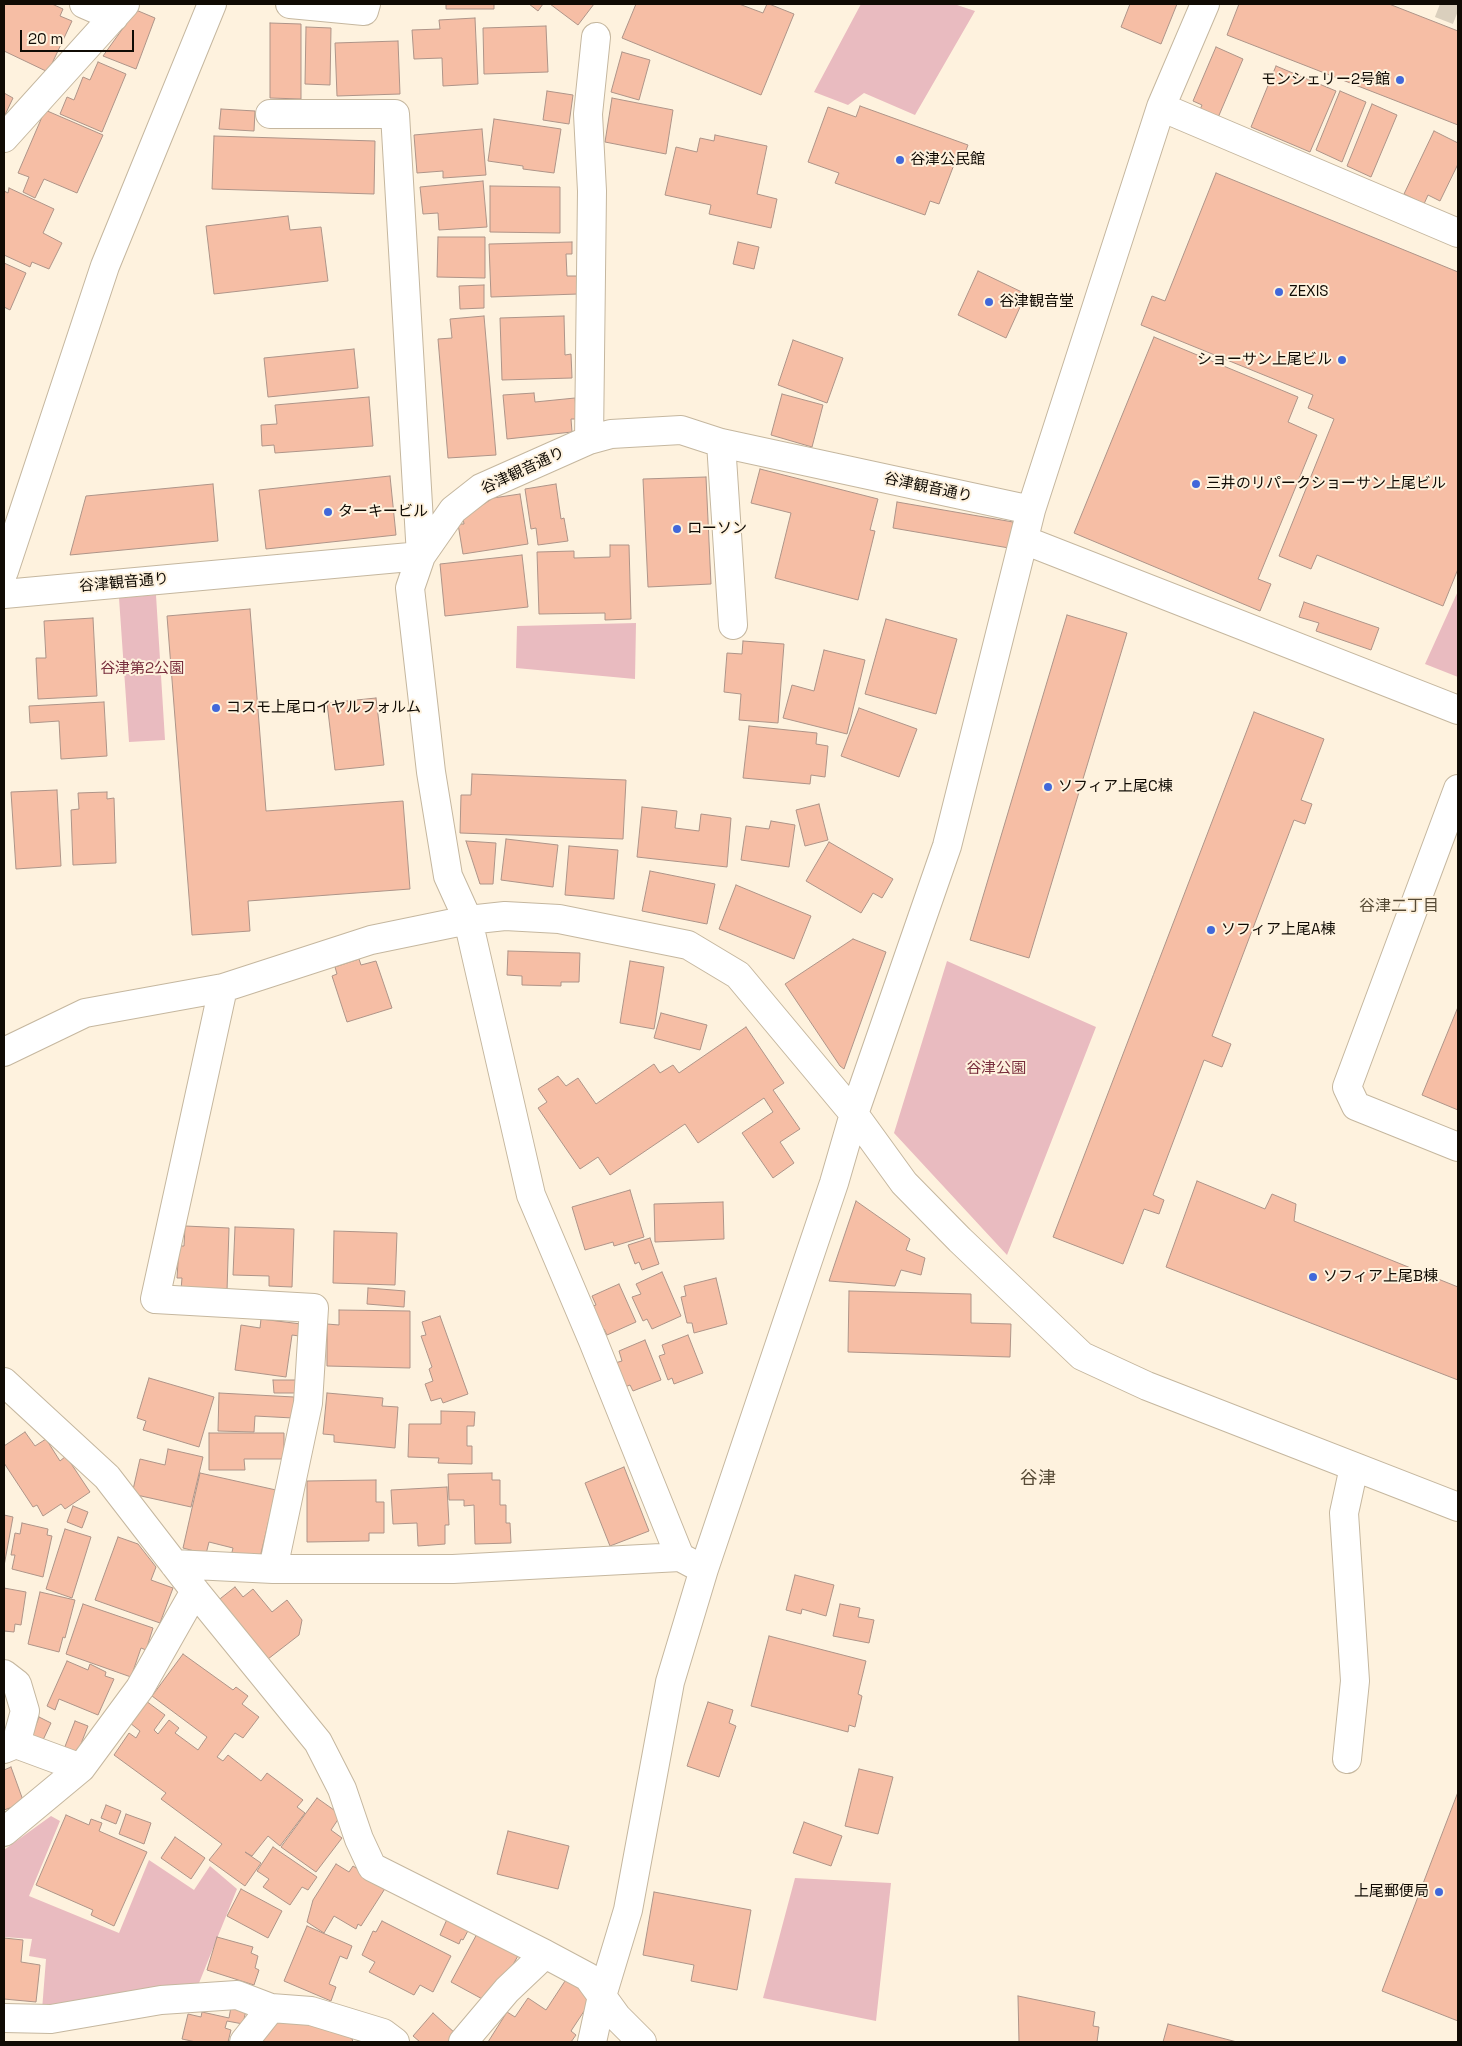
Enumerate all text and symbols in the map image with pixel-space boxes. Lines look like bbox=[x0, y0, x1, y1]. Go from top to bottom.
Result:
scale bar bbox=[22, 20, 136, 52]
text: 20 m bbox=[28, 29, 63, 48]
place label: モンシェリー2号館 bbox=[1261, 71, 1390, 89]
marker: モンシェリー2号館 bbox=[1394, 74, 1406, 86]
place label: 谷津公民館 bbox=[910, 151, 985, 169]
marker: 谷津公民館 bbox=[894, 154, 906, 166]
place label: ZEXIS bbox=[1289, 283, 1329, 301]
marker: ZEXIS bbox=[1273, 286, 1285, 298]
place label: 谷津観音堂 bbox=[999, 293, 1074, 311]
marker: 谷津観音堂 bbox=[983, 296, 995, 308]
place label: ショーサン上尾ビル bbox=[1197, 351, 1332, 369]
marker: ショーサン上尾ビル bbox=[1336, 354, 1348, 366]
street label: 谷津観音通り bbox=[478, 444, 568, 498]
street label: 谷津観音通り bbox=[882, 470, 974, 506]
place label: 三井のリパークショーサン上尾ビル bbox=[1206, 475, 1446, 493]
marker: 三井のリパークショーサン上尾ビル bbox=[1190, 478, 1202, 490]
place label: ターキービル bbox=[338, 503, 428, 521]
marker: ターキービル bbox=[322, 506, 334, 518]
place label: ローソン bbox=[687, 520, 747, 538]
marker: ローソン bbox=[671, 523, 683, 535]
street label: 谷津観音通り bbox=[78, 570, 170, 596]
park label: 谷津第2公園 bbox=[100, 660, 184, 678]
place label: コスモ上尾ロイヤルフォルム bbox=[226, 699, 421, 717]
marker: コスモ上尾ロイヤルフォルム bbox=[210, 702, 222, 714]
place label: ソフィア上尾C棟 bbox=[1058, 778, 1173, 796]
marker: ソフィア上尾C棟 bbox=[1042, 781, 1054, 793]
district label: 谷津二丁目 bbox=[1359, 897, 1439, 917]
place label: ソフィア上尾A棟 bbox=[1221, 921, 1335, 939]
marker: ソフィア上尾A棟 bbox=[1205, 924, 1217, 936]
park label: 谷津公園 bbox=[966, 1060, 1026, 1078]
place label: ソフィア上尾B棟 bbox=[1323, 1268, 1438, 1286]
marker: ソフィア上尾B棟 bbox=[1307, 1271, 1319, 1283]
district label: 谷津 bbox=[1020, 1468, 1056, 1490]
place label: 上尾郵便局 bbox=[1354, 1883, 1429, 1901]
marker: 上尾郵便局 bbox=[1433, 1886, 1445, 1898]

